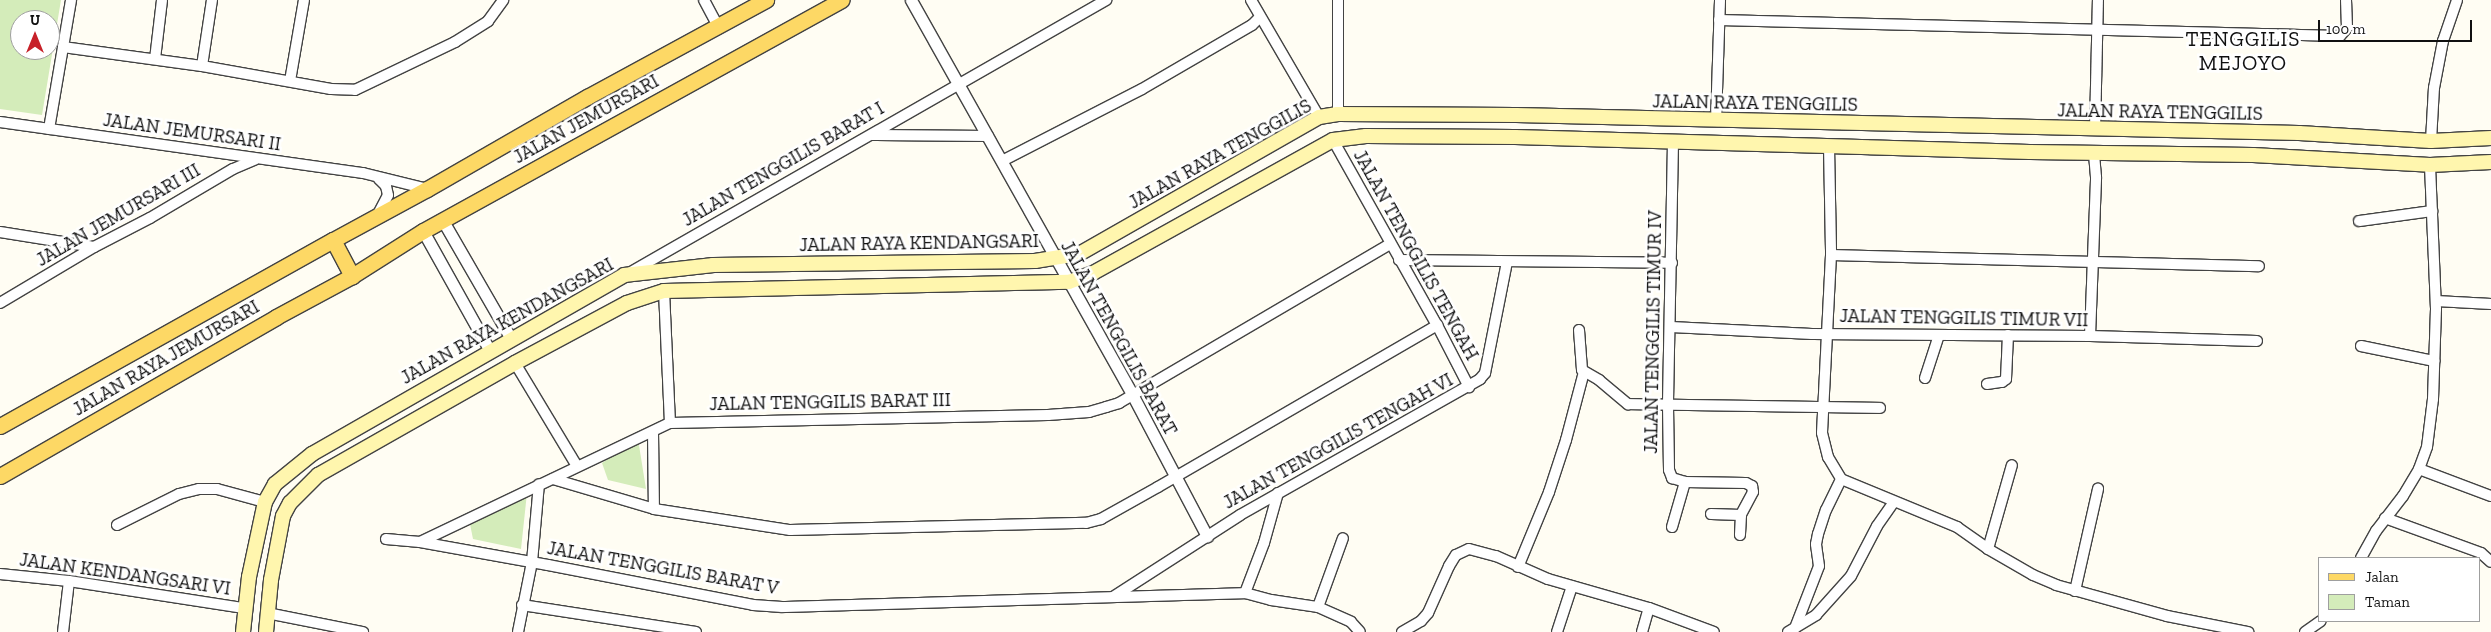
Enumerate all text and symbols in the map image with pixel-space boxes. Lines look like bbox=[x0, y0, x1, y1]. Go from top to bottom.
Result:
north arrow bbox=[10, 10, 60, 60]
scale bar bbox=[2321, 10, 2475, 42]
text: U bbox=[30, 12, 40, 29]
text: 100 m bbox=[2326, 20, 2365, 38]
district label: TENGGILIS MEJOYO bbox=[2184, 26, 2302, 76]
street label: JALAN JEMURSARI bbox=[509, 69, 663, 169]
street label: JALAN RAYA TENGGILIS bbox=[1652, 90, 1858, 116]
street label: JALAN RAYA TENGGILIS bbox=[1124, 94, 1316, 214]
street label: JALAN TENGGILIS BARAT I bbox=[678, 97, 888, 231]
street label: JALAN RAYA TENGGILIS bbox=[2057, 99, 2263, 125]
street label: JALAN JEMURSARI II bbox=[101, 108, 283, 156]
street label: JALAN TENGGILIS TENGAH bbox=[1348, 146, 1484, 364]
street label: JALAN JEMURSARI III bbox=[32, 159, 204, 271]
street label: JALAN TENGGILIS TIMUR IV bbox=[1639, 210, 1667, 454]
street label: JALAN RAYA KENDANGSARI bbox=[799, 230, 1039, 256]
street label: JALAN TENGGILIS BARAT bbox=[1056, 236, 1182, 440]
street label: JALAN RAYA KENDANGSARI bbox=[396, 253, 618, 389]
street label: JALAN RAYA JEMURSARI bbox=[68, 295, 264, 421]
street label: JALAN TENGGILIS TIMUR VII bbox=[1839, 304, 2089, 332]
street label: JALAN TENGGILIS TENGAH VI bbox=[1219, 368, 1457, 514]
street label: JALAN TENGGILIS BARAT III bbox=[709, 388, 951, 416]
street label: JALAN TENGGILIS BARAT V bbox=[545, 536, 781, 600]
street label: JALAN KENDANGSARI VI bbox=[18, 548, 232, 600]
legend bbox=[2318, 557, 2481, 622]
text: Jalan bbox=[2365, 568, 2399, 586]
text: Taman bbox=[2365, 593, 2410, 611]

